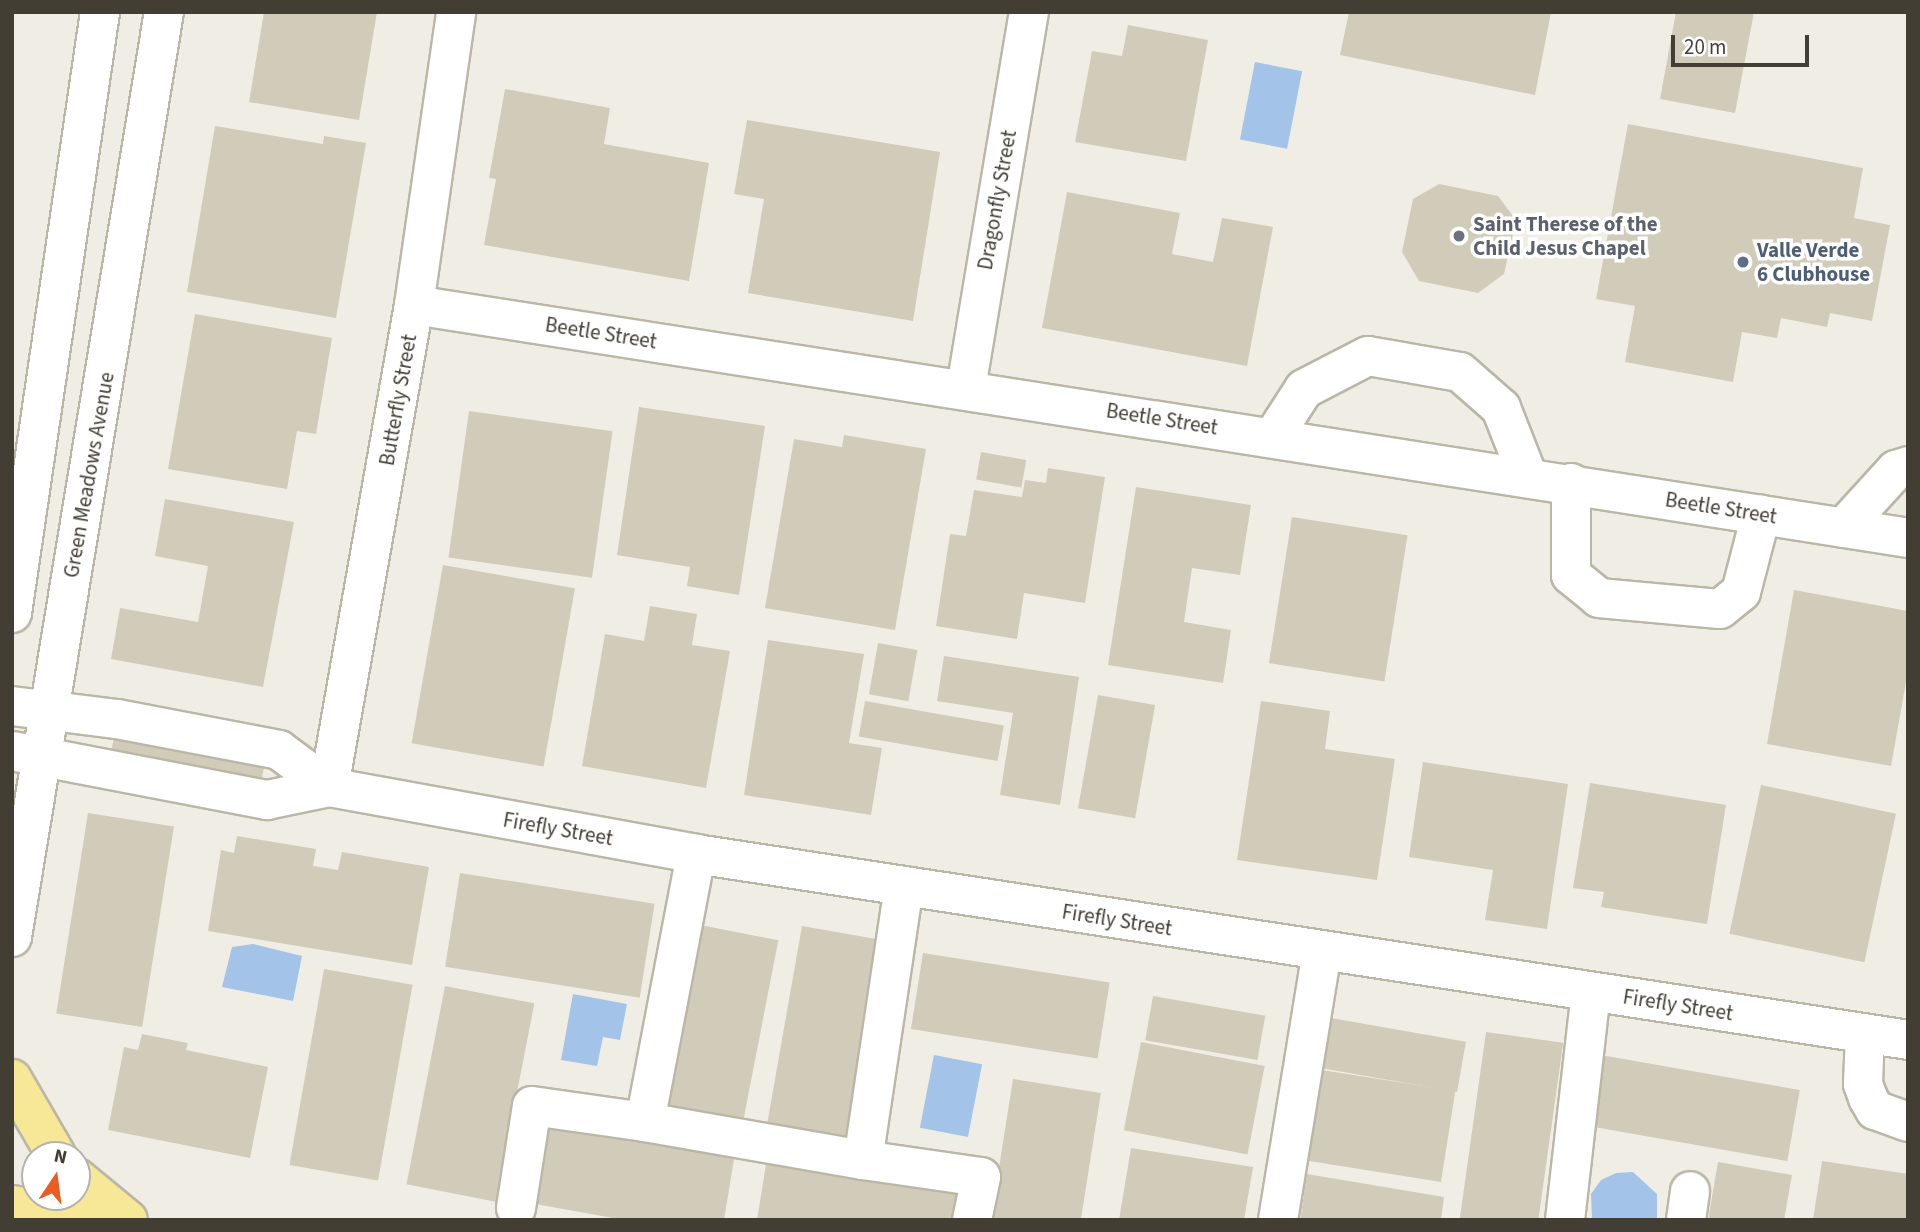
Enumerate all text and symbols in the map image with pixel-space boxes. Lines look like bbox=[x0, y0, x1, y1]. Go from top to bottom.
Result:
scale bar bbox=[1675, 21, 1813, 65]
text: 20 m bbox=[1684, 32, 1726, 62]
street label: Dragonfly Street bbox=[972, 128, 1022, 272]
place label: Saint Therese of the Child Jesus Chapel bbox=[1473, 211, 1658, 261]
marker: Saint Therese of the Child Jesus Chapel bbox=[1451, 228, 1467, 244]
place label: Valle Verde 6 Clubhouse bbox=[1757, 237, 1870, 287]
marker: Valle Verde 6 Clubhouse bbox=[1735, 254, 1751, 270]
street label: Beetle Street bbox=[543, 312, 659, 354]
street label: Butterfly Street bbox=[374, 332, 422, 468]
street label: Green Meadows Avenue bbox=[59, 370, 119, 580]
street label: Beetle Street bbox=[1104, 398, 1220, 440]
street label: Beetle Street bbox=[1663, 487, 1779, 529]
street label: Firefly Street bbox=[501, 807, 615, 851]
street label: Firefly Street bbox=[1060, 899, 1174, 941]
street label: Firefly Street bbox=[1621, 984, 1735, 1026]
north arrow bbox=[21, 1141, 91, 1211]
text: N bbox=[51, 1142, 70, 1172]

